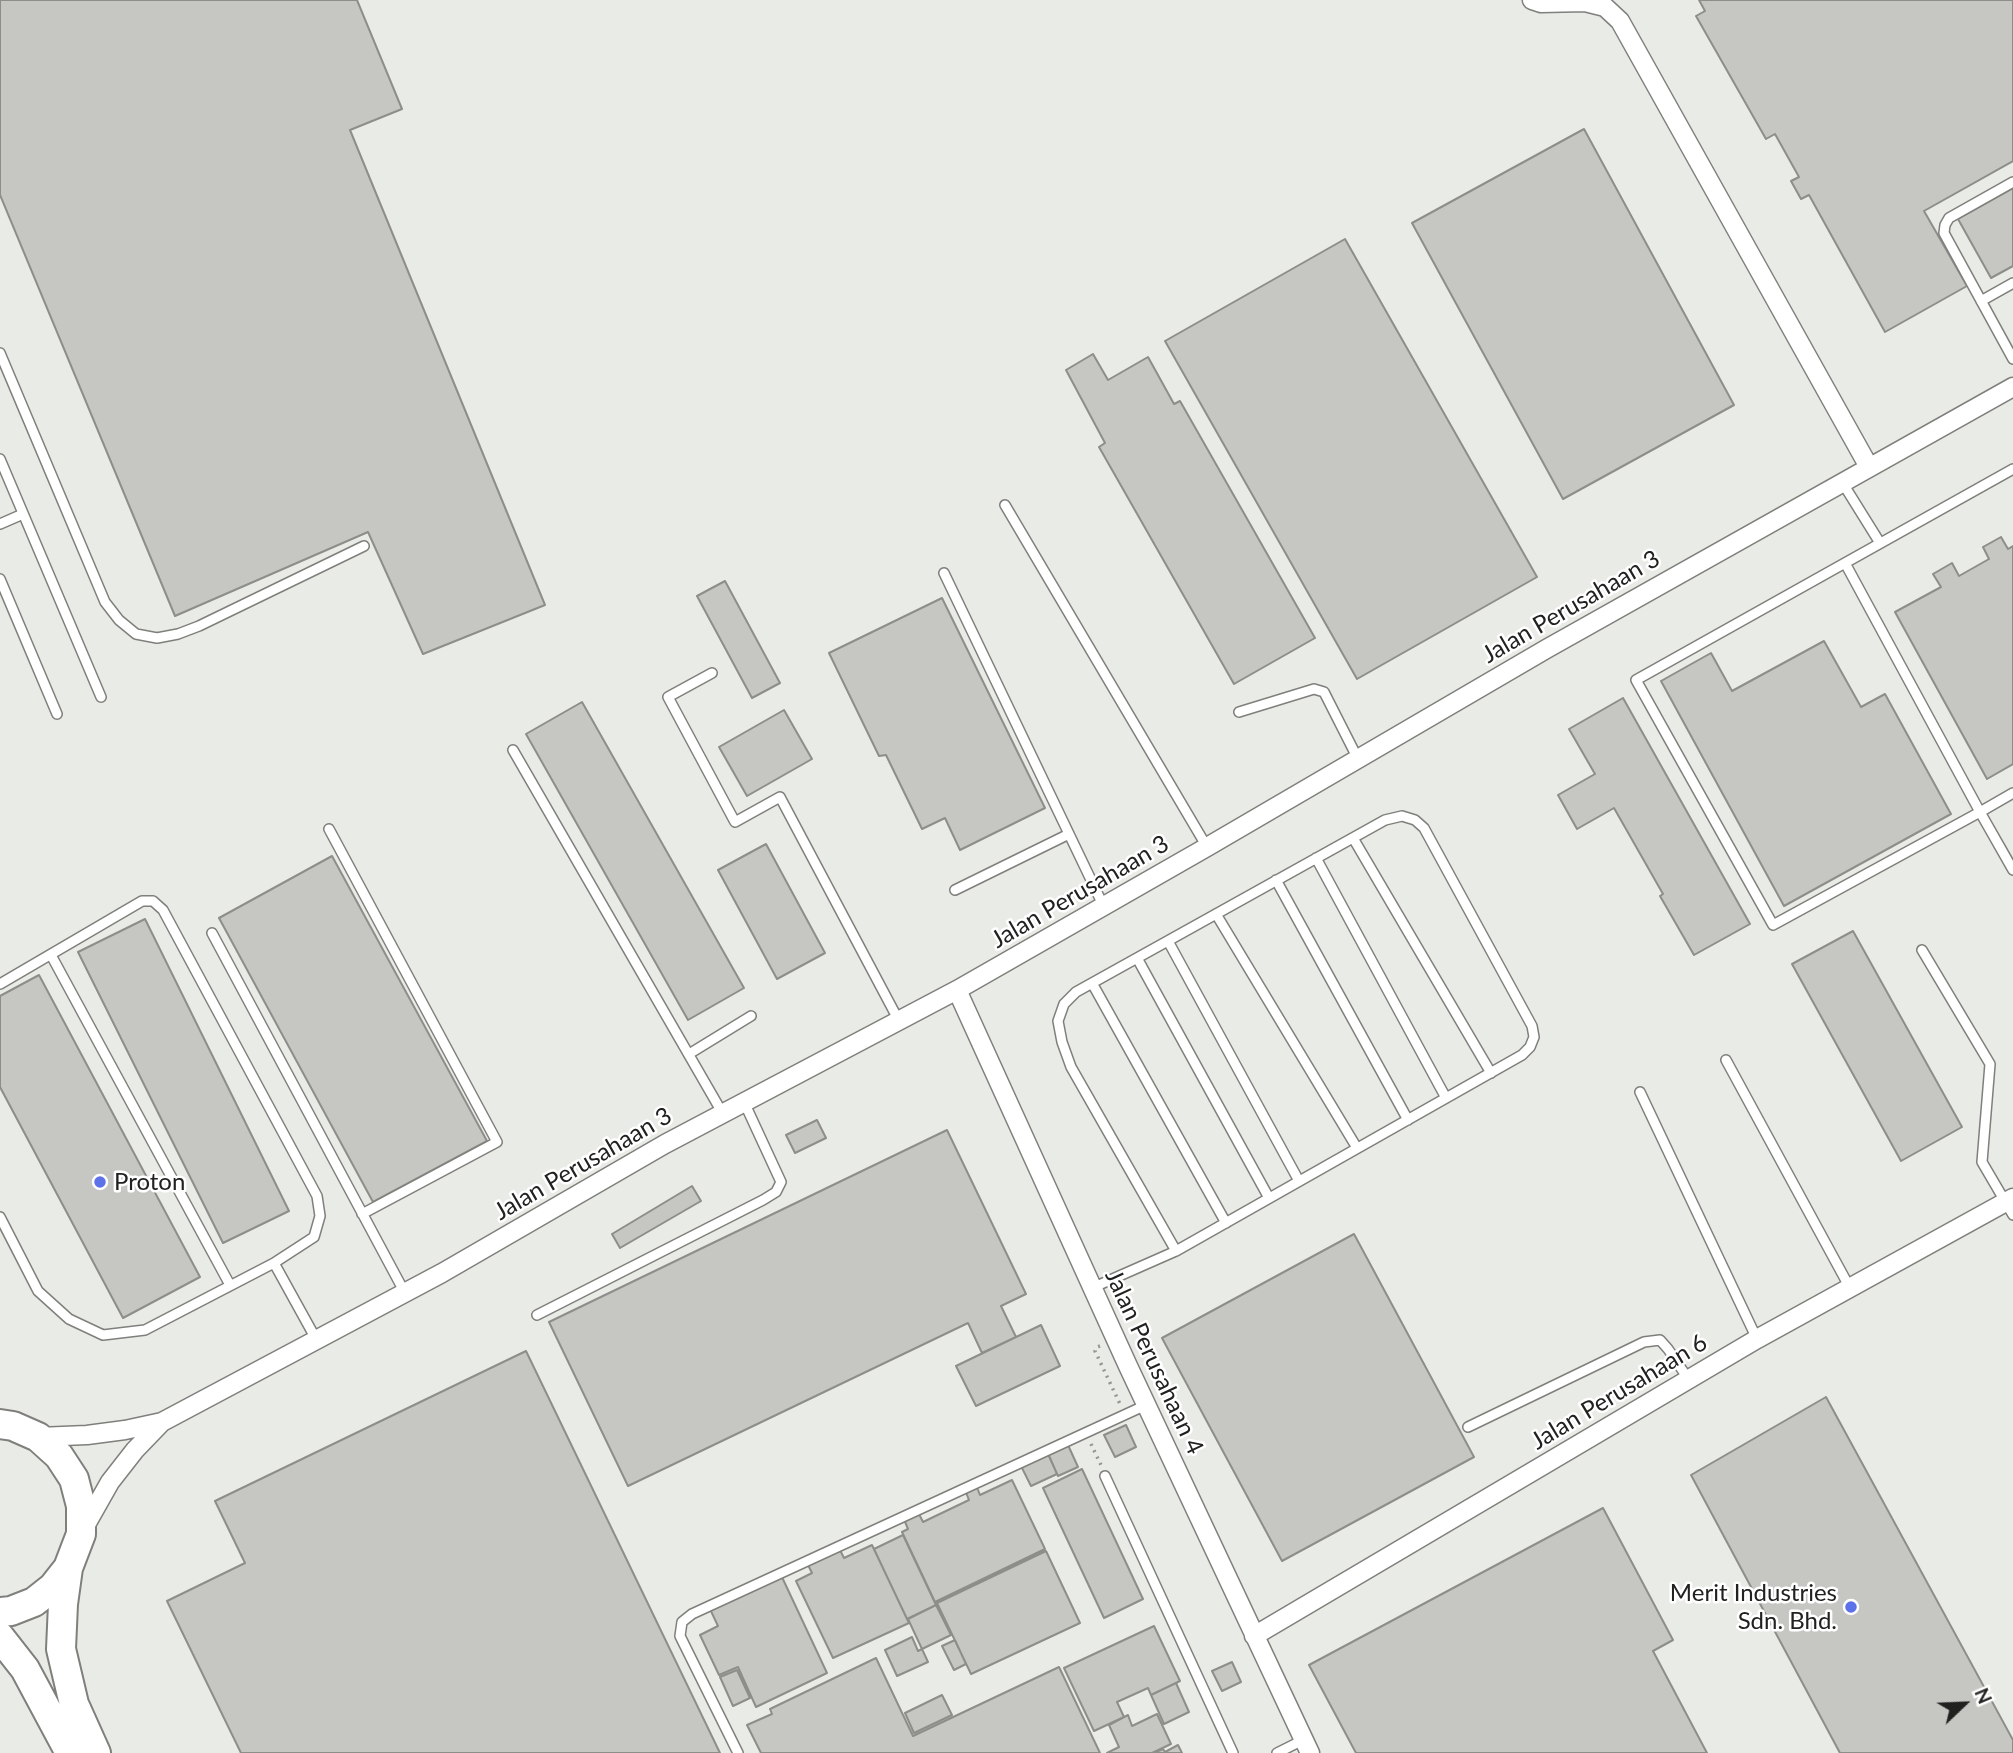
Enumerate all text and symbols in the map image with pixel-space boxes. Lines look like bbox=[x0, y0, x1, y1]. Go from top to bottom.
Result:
street label: Jalan Perusahaan 3 bbox=[1477, 544, 1665, 670]
street label: Jalan Perusahaan 3 bbox=[986, 829, 1174, 955]
street label: Jalan Perusahaan 3 bbox=[489, 1101, 677, 1227]
place label: Proton bbox=[114, 1168, 185, 1196]
marker: Proton bbox=[92, 1174, 108, 1190]
street label: Jalan Perusahaan 4 bbox=[1099, 1265, 1209, 1459]
street label: Jalan Perusahaan 6 bbox=[1526, 1328, 1712, 1456]
place label: Merit Industries Sdn. Bhd. bbox=[1670, 1579, 1837, 1635]
marker: Merit Industries Sdn. Bhd. bbox=[1843, 1599, 1859, 1615]
north arrow bbox=[1929, 1669, 1999, 1739]
text: N bbox=[1970, 1684, 1997, 1707]

